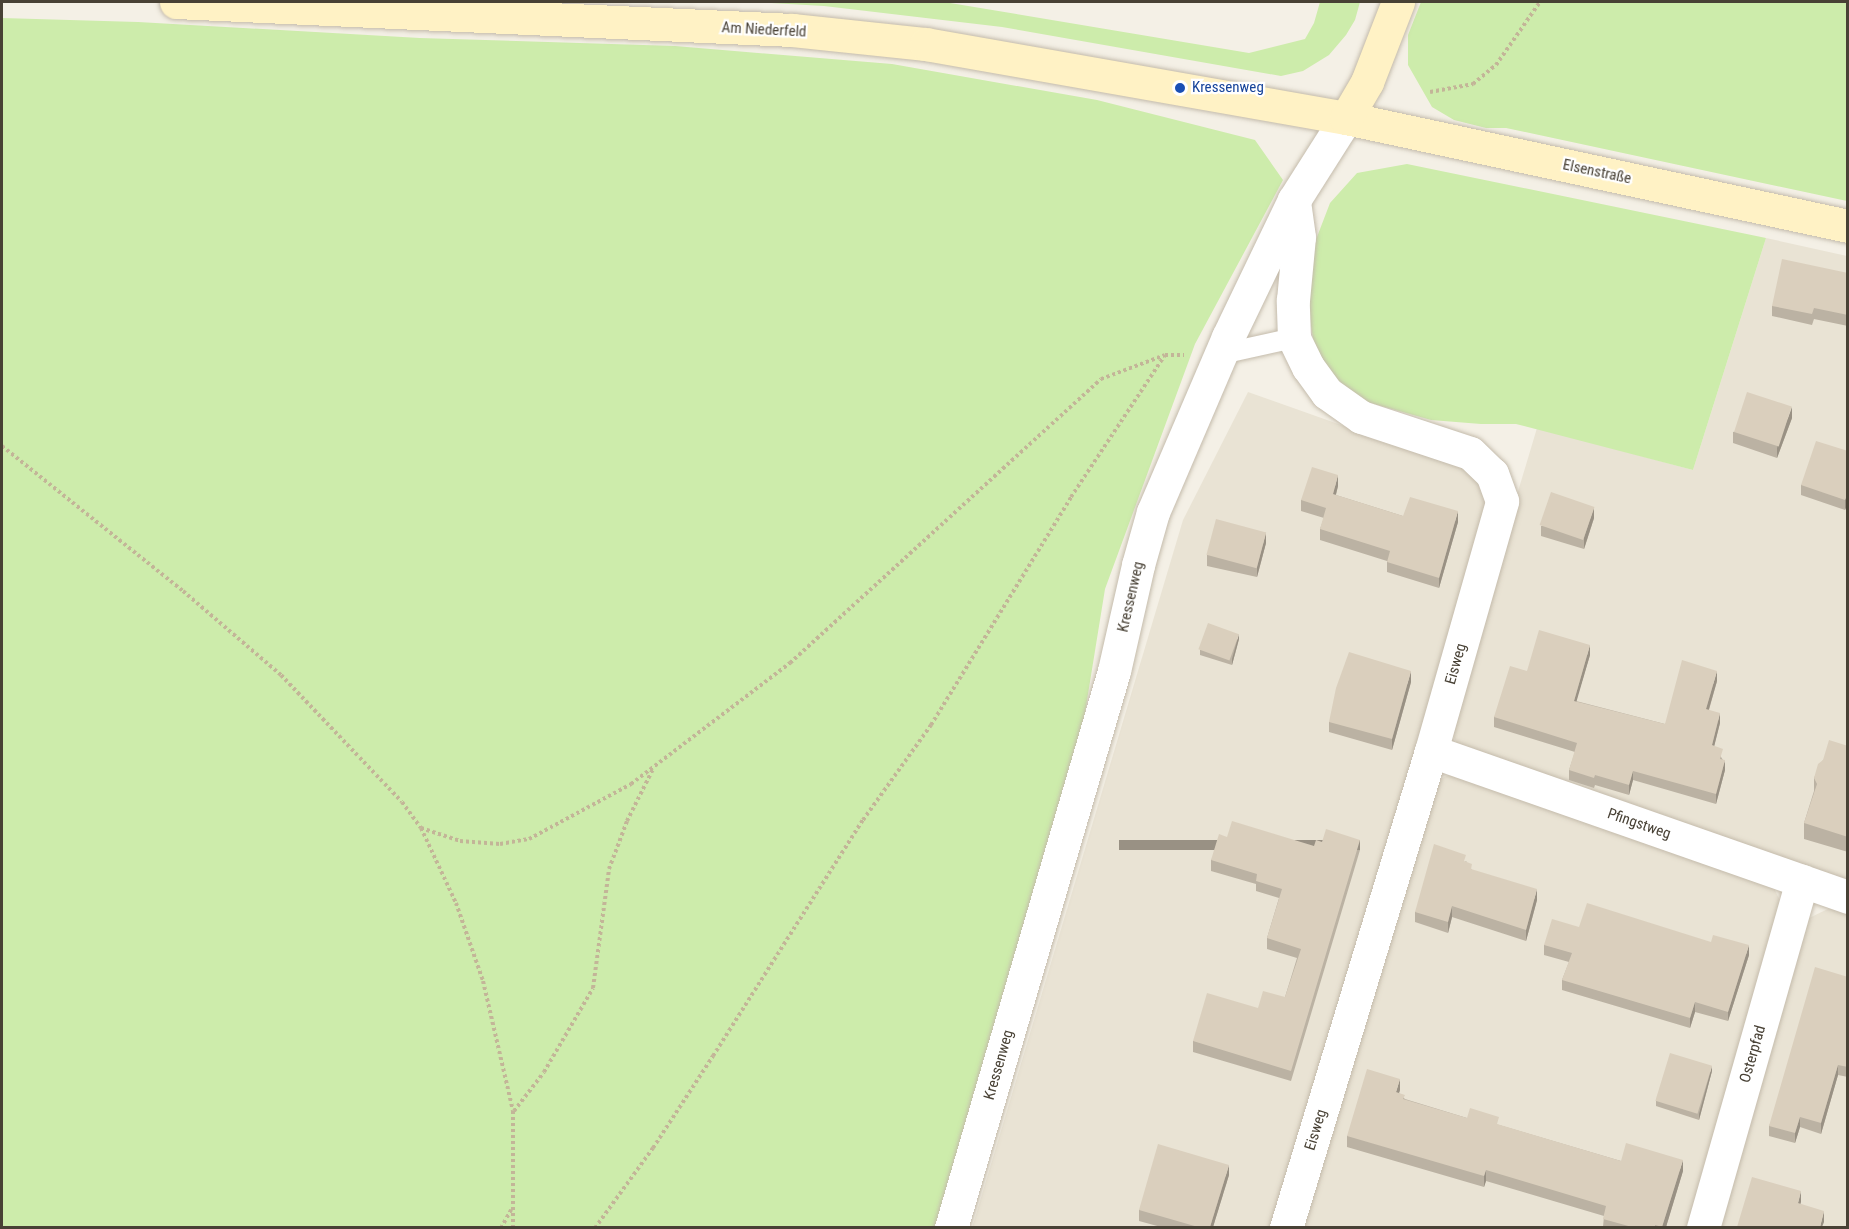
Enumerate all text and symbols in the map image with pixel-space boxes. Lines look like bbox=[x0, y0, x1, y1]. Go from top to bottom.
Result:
street label: Am Niederfeld bbox=[721, 19, 807, 41]
place label: Kressenweg bbox=[1192, 79, 1264, 97]
marker: Kressenweg bbox=[1173, 81, 1187, 95]
street label: Elsenstraße bbox=[1561, 156, 1633, 188]
street label: Kressenweg bbox=[1114, 560, 1148, 634]
street label: Eisweg bbox=[1442, 641, 1470, 687]
street label: Pfingstweg bbox=[1605, 805, 1673, 843]
street label: Osterpfad bbox=[1736, 1023, 1770, 1085]
street label: Kressenweg bbox=[980, 1028, 1018, 1102]
street label: Eisweg bbox=[1301, 1107, 1331, 1153]

